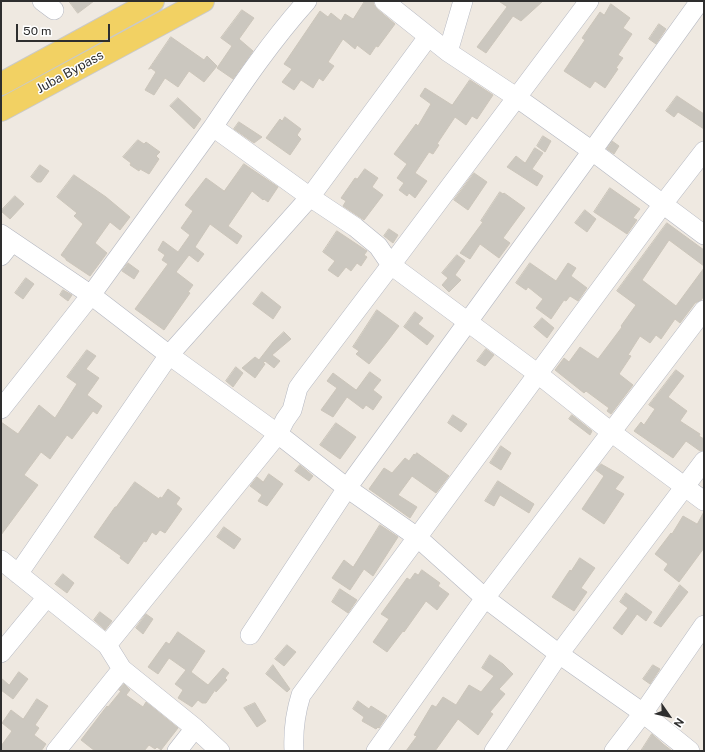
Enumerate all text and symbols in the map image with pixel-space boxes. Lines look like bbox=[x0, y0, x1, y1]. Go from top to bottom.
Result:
scale bar bbox=[18, 16, 112, 42]
text: 50 m bbox=[23, 24, 51, 38]
street label: Juba Bypass bbox=[34, 47, 106, 97]
north arrow bbox=[649, 696, 689, 736]
text: N bbox=[672, 716, 686, 730]

